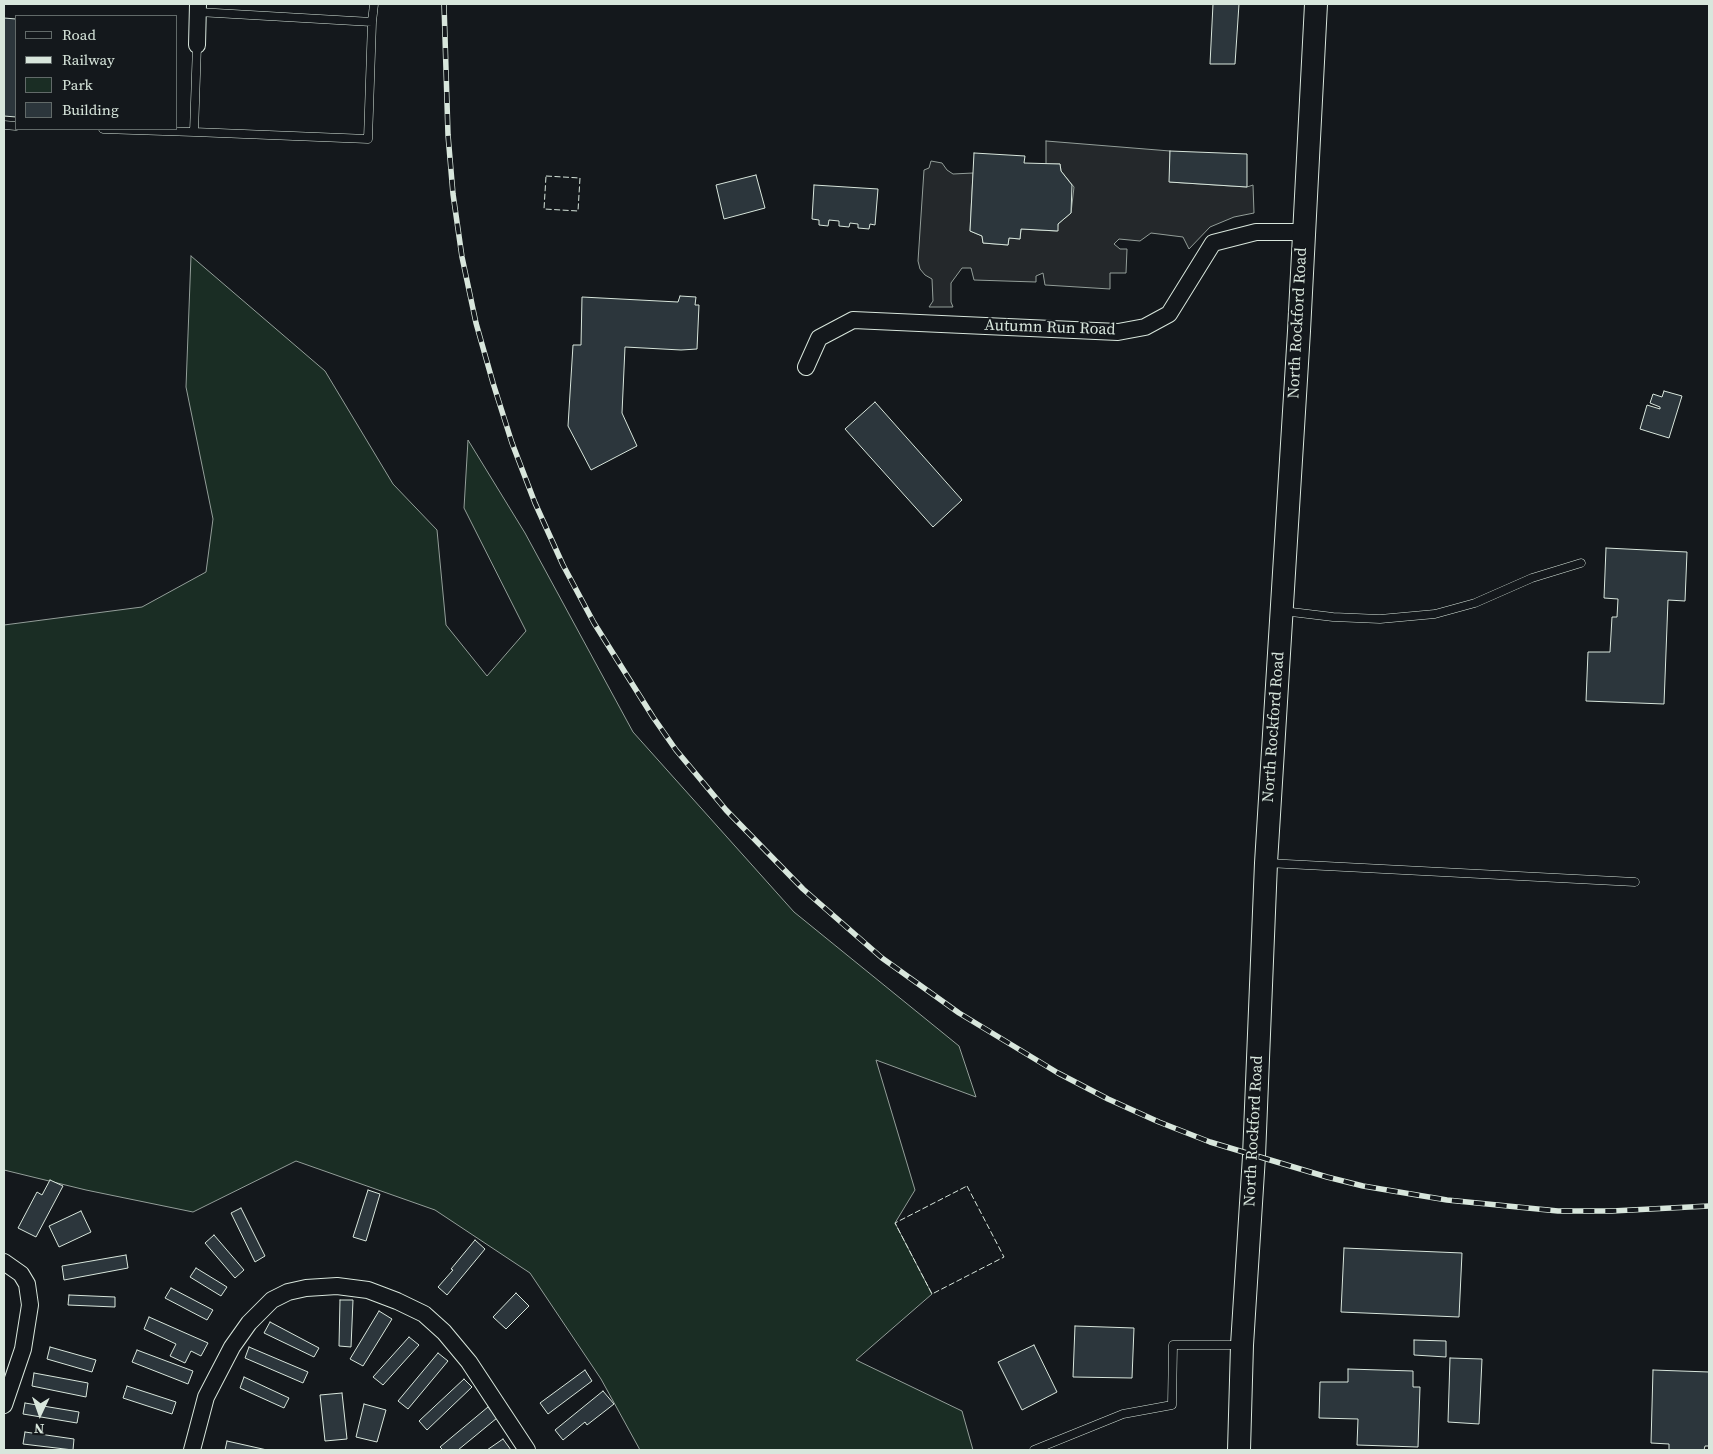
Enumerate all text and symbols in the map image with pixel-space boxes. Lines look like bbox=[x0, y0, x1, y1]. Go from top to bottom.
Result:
legend bbox=[15, 15, 178, 130]
text: Road bbox=[62, 24, 96, 45]
text: Railway bbox=[62, 49, 115, 70]
text: Park bbox=[62, 74, 93, 95]
text: Building bbox=[62, 99, 119, 120]
street label: North Rockford Road bbox=[1284, 247, 1312, 399]
street label: Autumn Run Road bbox=[984, 316, 1116, 340]
street label: North Rockford Road bbox=[1259, 651, 1289, 803]
street label: North Rockford Road bbox=[1240, 1055, 1268, 1207]
north arrow bbox=[15, 1389, 65, 1439]
text: N bbox=[34, 1419, 45, 1439]

